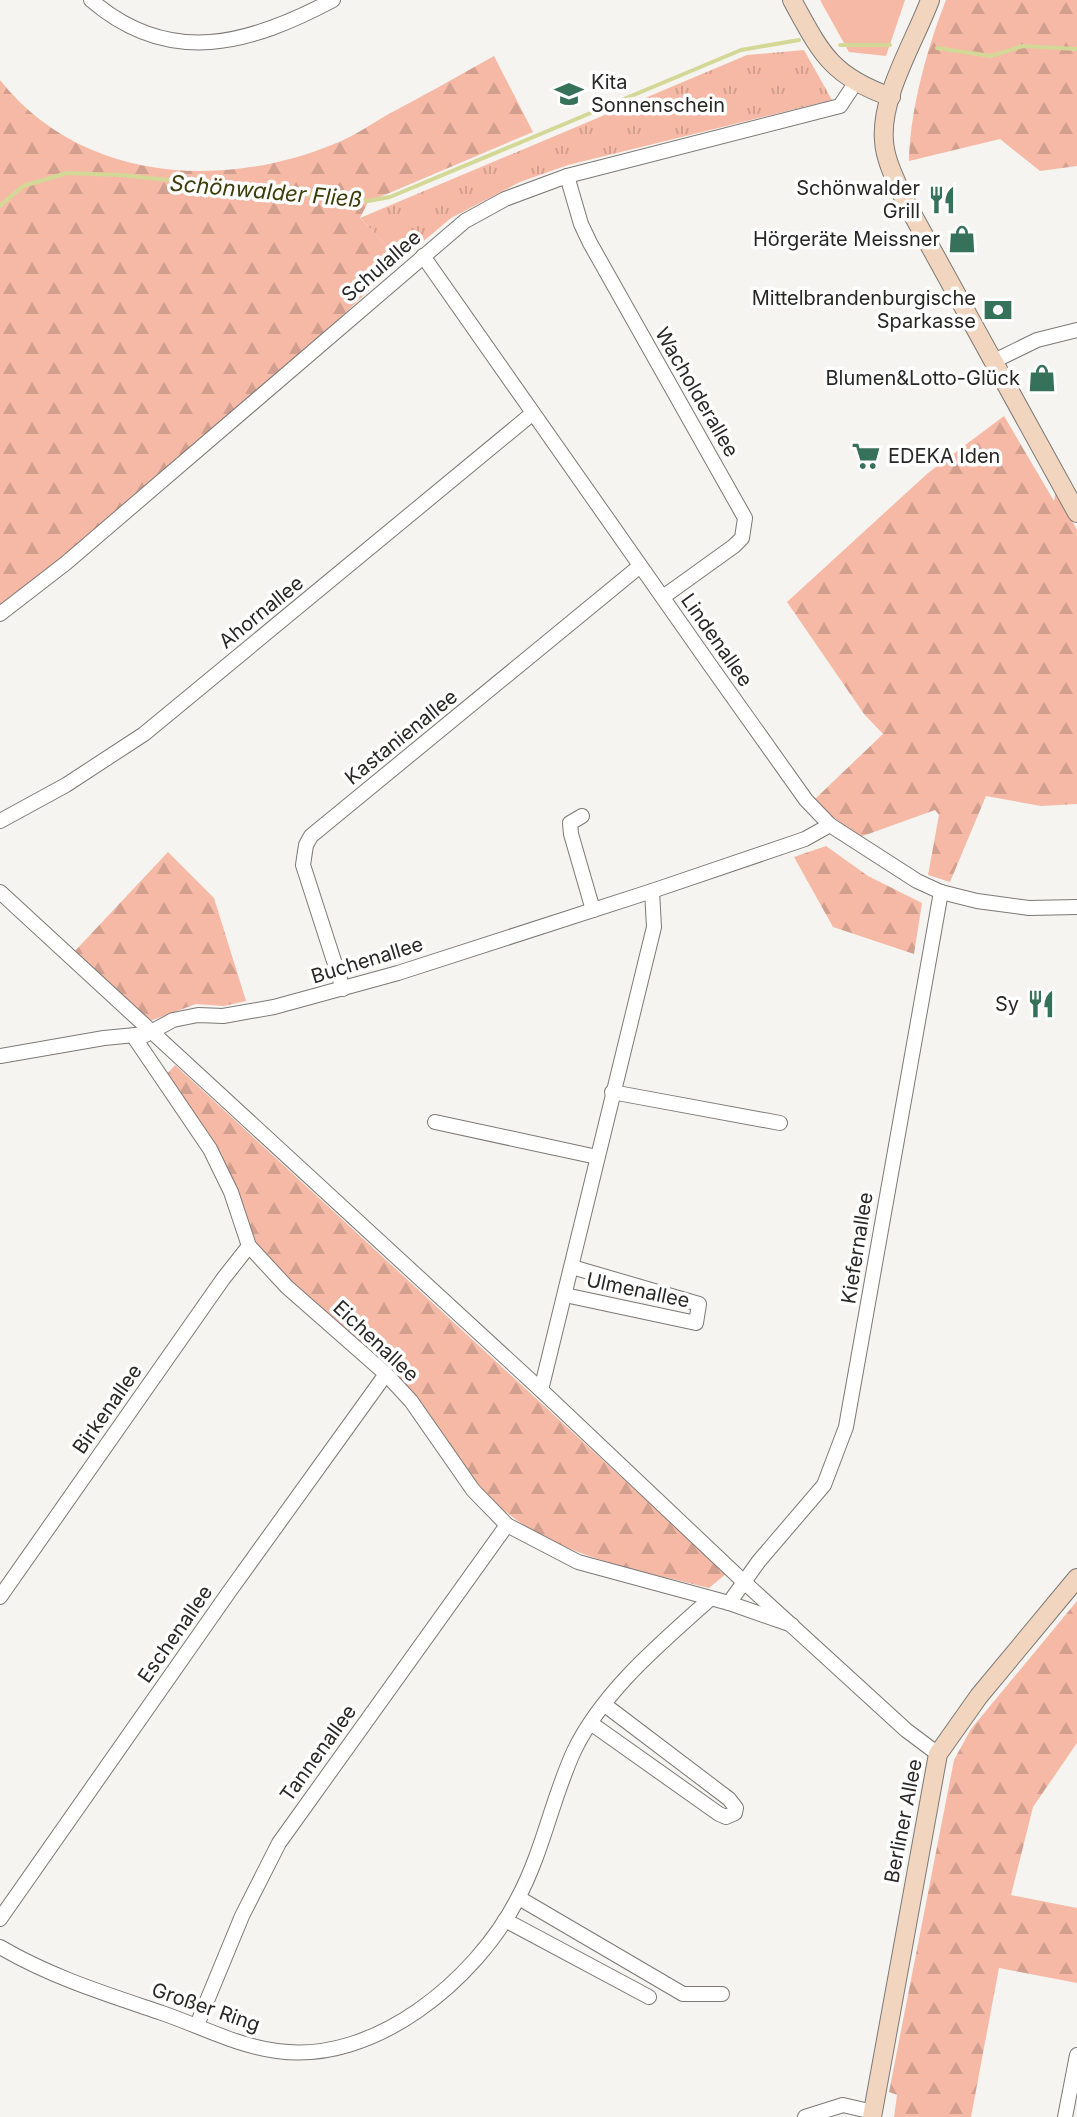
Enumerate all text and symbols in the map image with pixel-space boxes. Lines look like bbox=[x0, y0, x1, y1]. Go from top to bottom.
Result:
place label: Kita Sonnenschein bbox=[591, 70, 725, 117]
school or university icon: Kita Sonnenschein bbox=[554, 79, 584, 109]
water label: Schönwalder Fließ bbox=[169, 170, 363, 212]
place label: Schönwalder Grill bbox=[796, 176, 920, 223]
restaurant icon: Schönwalder Grill bbox=[927, 185, 957, 215]
shop icon: Hörgeräte Meissner bbox=[947, 224, 977, 254]
street label: Schulallee bbox=[337, 225, 425, 307]
place label: Hörgeräte Meissner bbox=[753, 227, 940, 251]
place label: Mittelbrandenburgische Sparkasse bbox=[752, 286, 976, 333]
bank icon: Mittelbrandenburgische Sparkasse bbox=[983, 295, 1013, 325]
street label: Wacholderallee bbox=[650, 323, 744, 461]
shop icon: Blumen&Lotto-Glück bbox=[1027, 363, 1057, 393]
place label: Blumen&Lotto-Glück bbox=[825, 366, 1020, 390]
supermarket icon: EDEKA Iden bbox=[851, 441, 881, 471]
place label: EDEKA Iden bbox=[888, 444, 1000, 468]
street label: Ahornallee bbox=[214, 571, 308, 653]
street label: Lindenallee bbox=[676, 589, 758, 691]
street label: Kastanienallee bbox=[340, 684, 462, 790]
street label: Buchenallee bbox=[308, 932, 426, 988]
restaurant icon: Sy bbox=[1026, 989, 1056, 1019]
place label: Sy bbox=[995, 992, 1019, 1016]
street label: Kiefernallee bbox=[836, 1190, 878, 1306]
street label: Ulmenallee bbox=[584, 1267, 692, 1313]
street label: Eichenallee bbox=[328, 1295, 424, 1387]
street label: Birkenallee bbox=[67, 1360, 147, 1458]
street label: Eschenallee bbox=[133, 1581, 217, 1687]
street label: Tannenallee bbox=[275, 1700, 361, 1806]
street label: Berliner Allee bbox=[879, 1757, 927, 1885]
street label: Großer Ring bbox=[149, 1977, 263, 2037]

